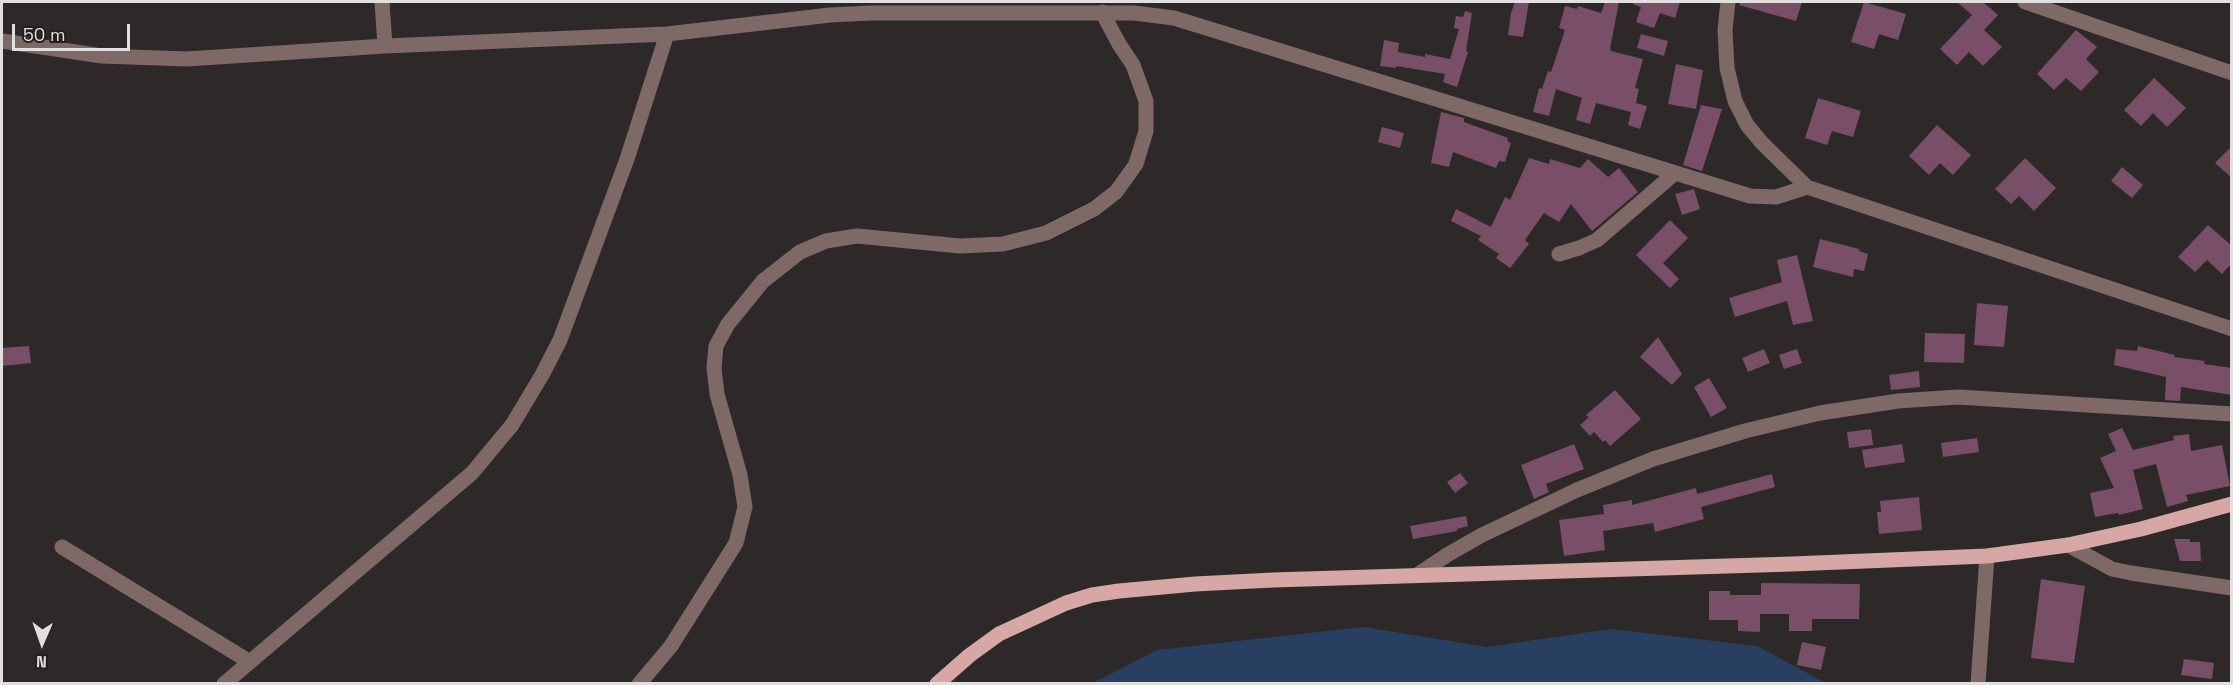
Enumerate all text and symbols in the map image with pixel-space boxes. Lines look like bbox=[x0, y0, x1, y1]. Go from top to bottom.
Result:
scale bar bbox=[15, 12, 134, 50]
text: 50 m bbox=[23, 23, 65, 46]
north arrow bbox=[12, 613, 72, 673]
text: N bbox=[36, 651, 47, 672]

